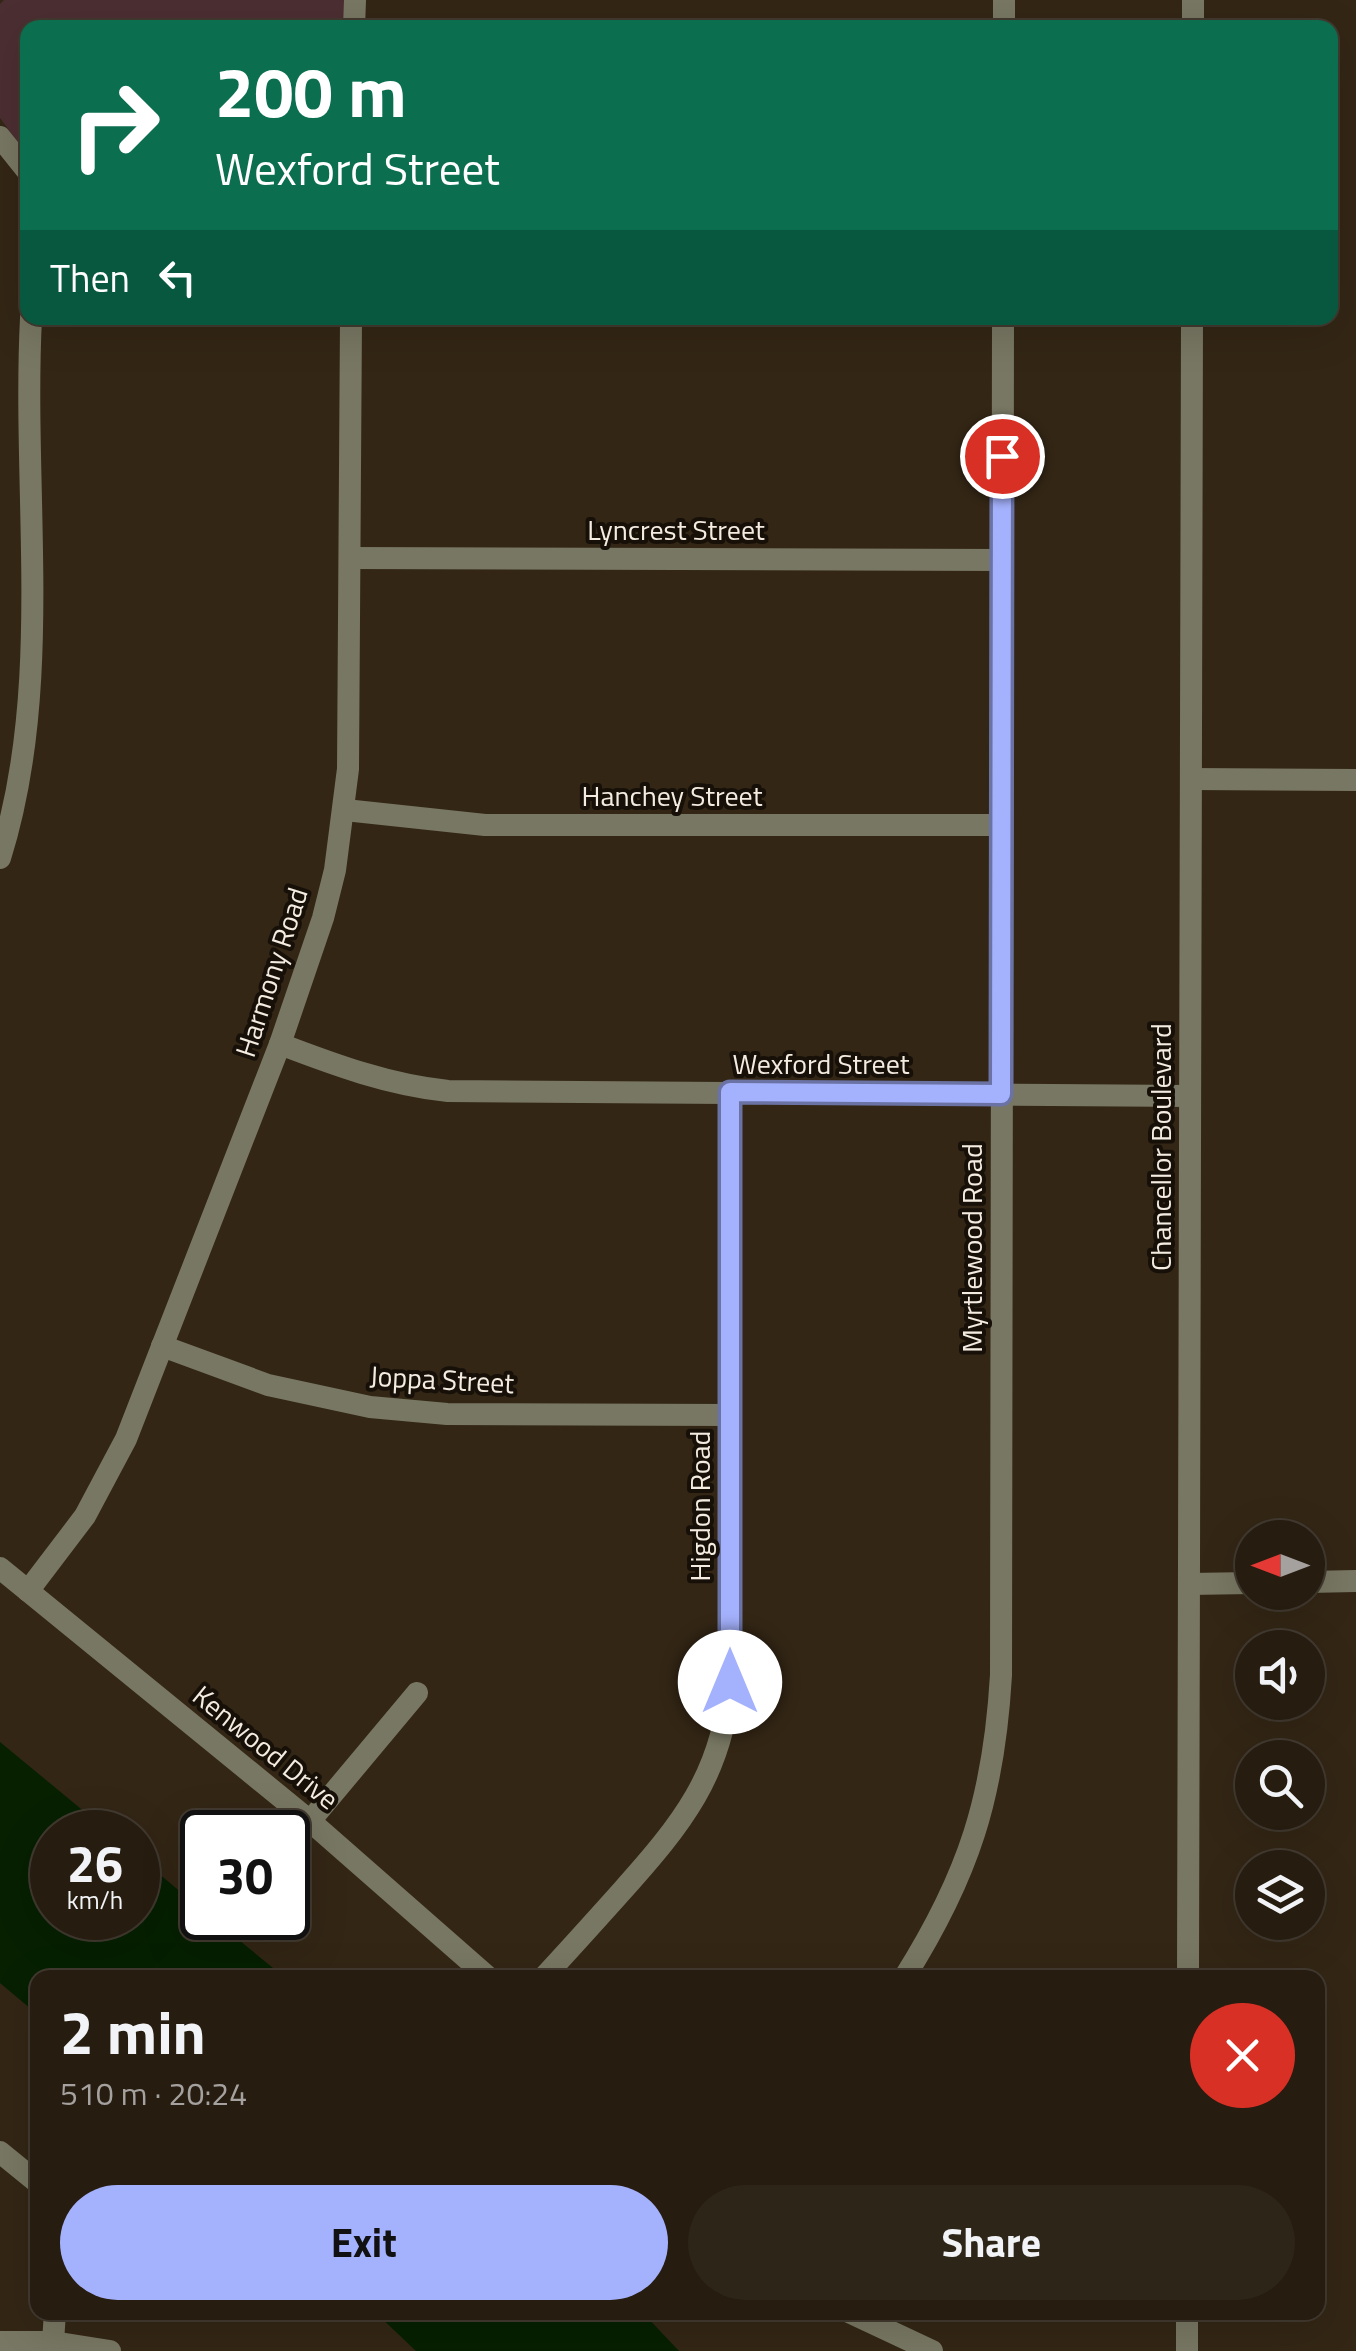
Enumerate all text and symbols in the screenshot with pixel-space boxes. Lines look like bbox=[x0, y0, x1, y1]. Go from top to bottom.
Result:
text: 200 m bbox=[215, 38, 407, 144]
icon: right bbox=[50, 60, 180, 190]
text: Wexford Street bbox=[215, 134, 500, 202]
text: Then bbox=[50, 249, 130, 307]
icon: left bbox=[150, 250, 205, 305]
pin bbox=[960, 414, 1045, 499]
icon: arrive bbox=[975, 429, 1030, 484]
street label: Lyncrest Street bbox=[587, 508, 765, 551]
street label: Hanchey Street bbox=[582, 774, 763, 817]
street label: Harmony Road bbox=[223, 882, 319, 1062]
street label: Chancellor Boulevard bbox=[1139, 1023, 1182, 1271]
street label: Wexford Street bbox=[732, 1042, 910, 1085]
street label: Myrtlewood Road bbox=[950, 1143, 993, 1353]
street label: Joppa Street bbox=[369, 1354, 516, 1404]
street label: Higdon Road bbox=[678, 1431, 721, 1581]
north arrow bbox=[1235, 1520, 1325, 1610]
map controls bbox=[1235, 1520, 1325, 1940]
position arrow bbox=[678, 1630, 782, 1734]
button: sound bbox=[1235, 1630, 1325, 1720]
street label: Kenwood Drive bbox=[183, 1674, 349, 1820]
button: search bbox=[1235, 1740, 1325, 1830]
speed limit sign: 30 bbox=[180, 1810, 310, 1940]
text: 26 bbox=[67, 1825, 123, 1901]
button: layers bbox=[1235, 1850, 1325, 1940]
text: km/h bbox=[67, 1881, 123, 1919]
text: 2 min bbox=[60, 1986, 206, 2077]
button: close bbox=[1190, 2003, 1295, 2108]
text: 510 m · 20:24 bbox=[60, 2069, 247, 2117]
button: Exit bbox=[60, 2185, 668, 2300]
button: Share bbox=[688, 2185, 1295, 2300]

